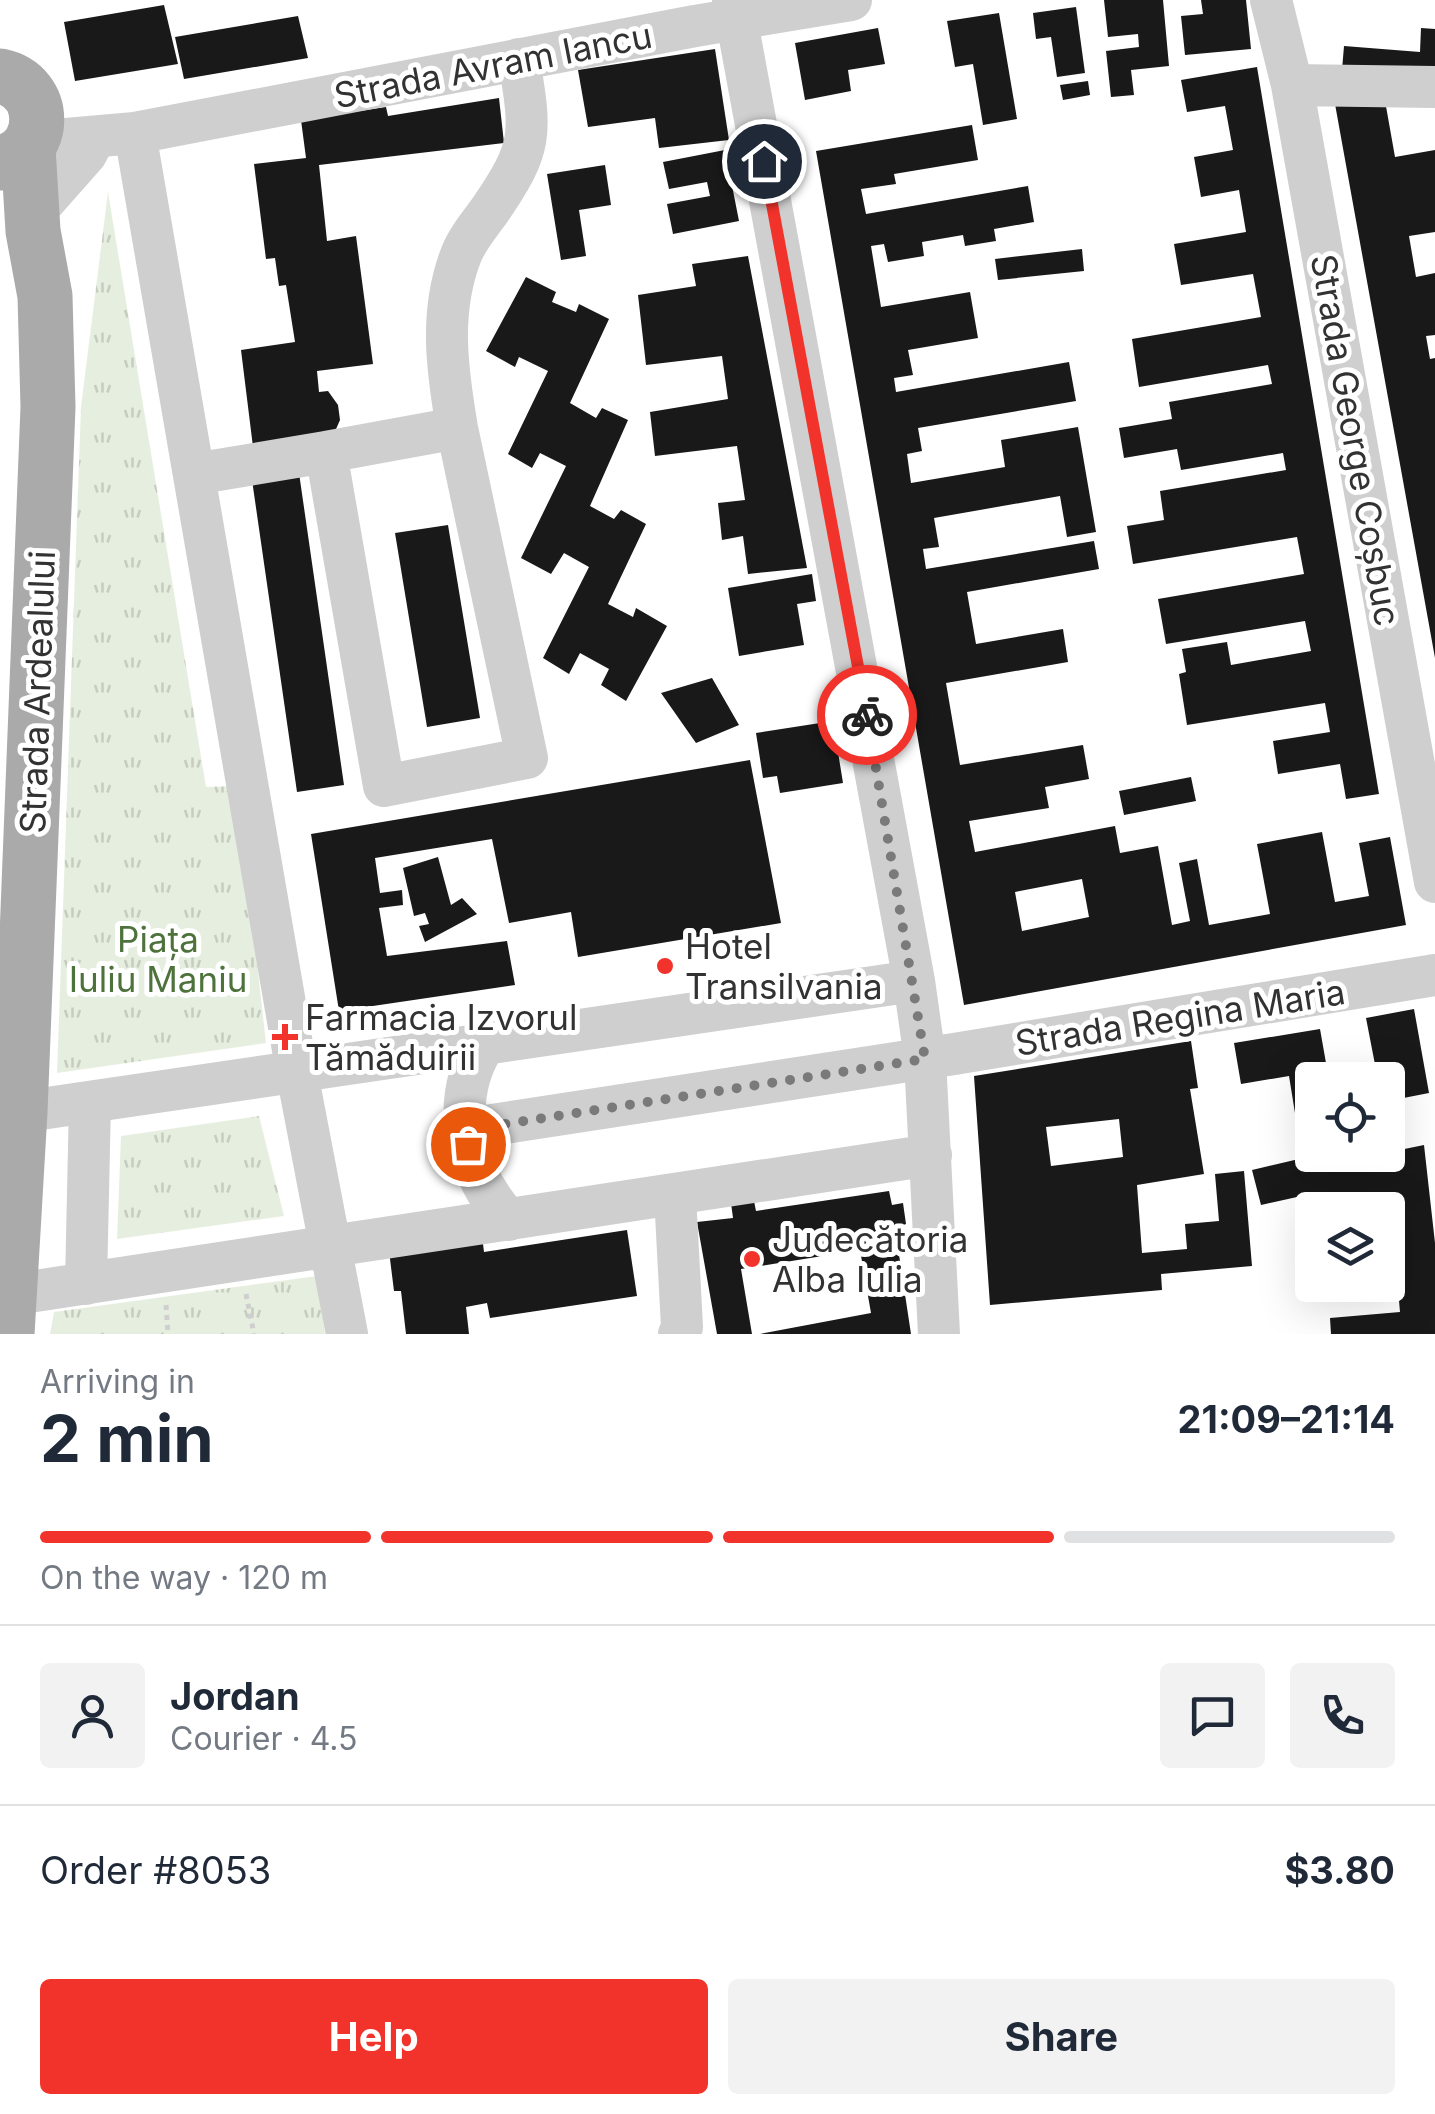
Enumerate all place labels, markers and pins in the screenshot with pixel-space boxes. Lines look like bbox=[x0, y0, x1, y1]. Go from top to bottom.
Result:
pin bbox=[722, 119, 807, 204]
place label: Hotel Transilvania bbox=[685, 925, 883, 1007]
marker: Hotel Transilvania bbox=[654, 955, 676, 977]
place label: Farmacia Izvorul Tămăduirii bbox=[305, 996, 578, 1078]
marker: Farmacia Izvorul Tămăduirii bbox=[274, 1026, 296, 1048]
pin bbox=[426, 1102, 511, 1187]
place label: Judecătoria Alba Iulia bbox=[772, 1218, 968, 1300]
marker: Judecătoria Alba Iulia bbox=[741, 1248, 763, 1270]

